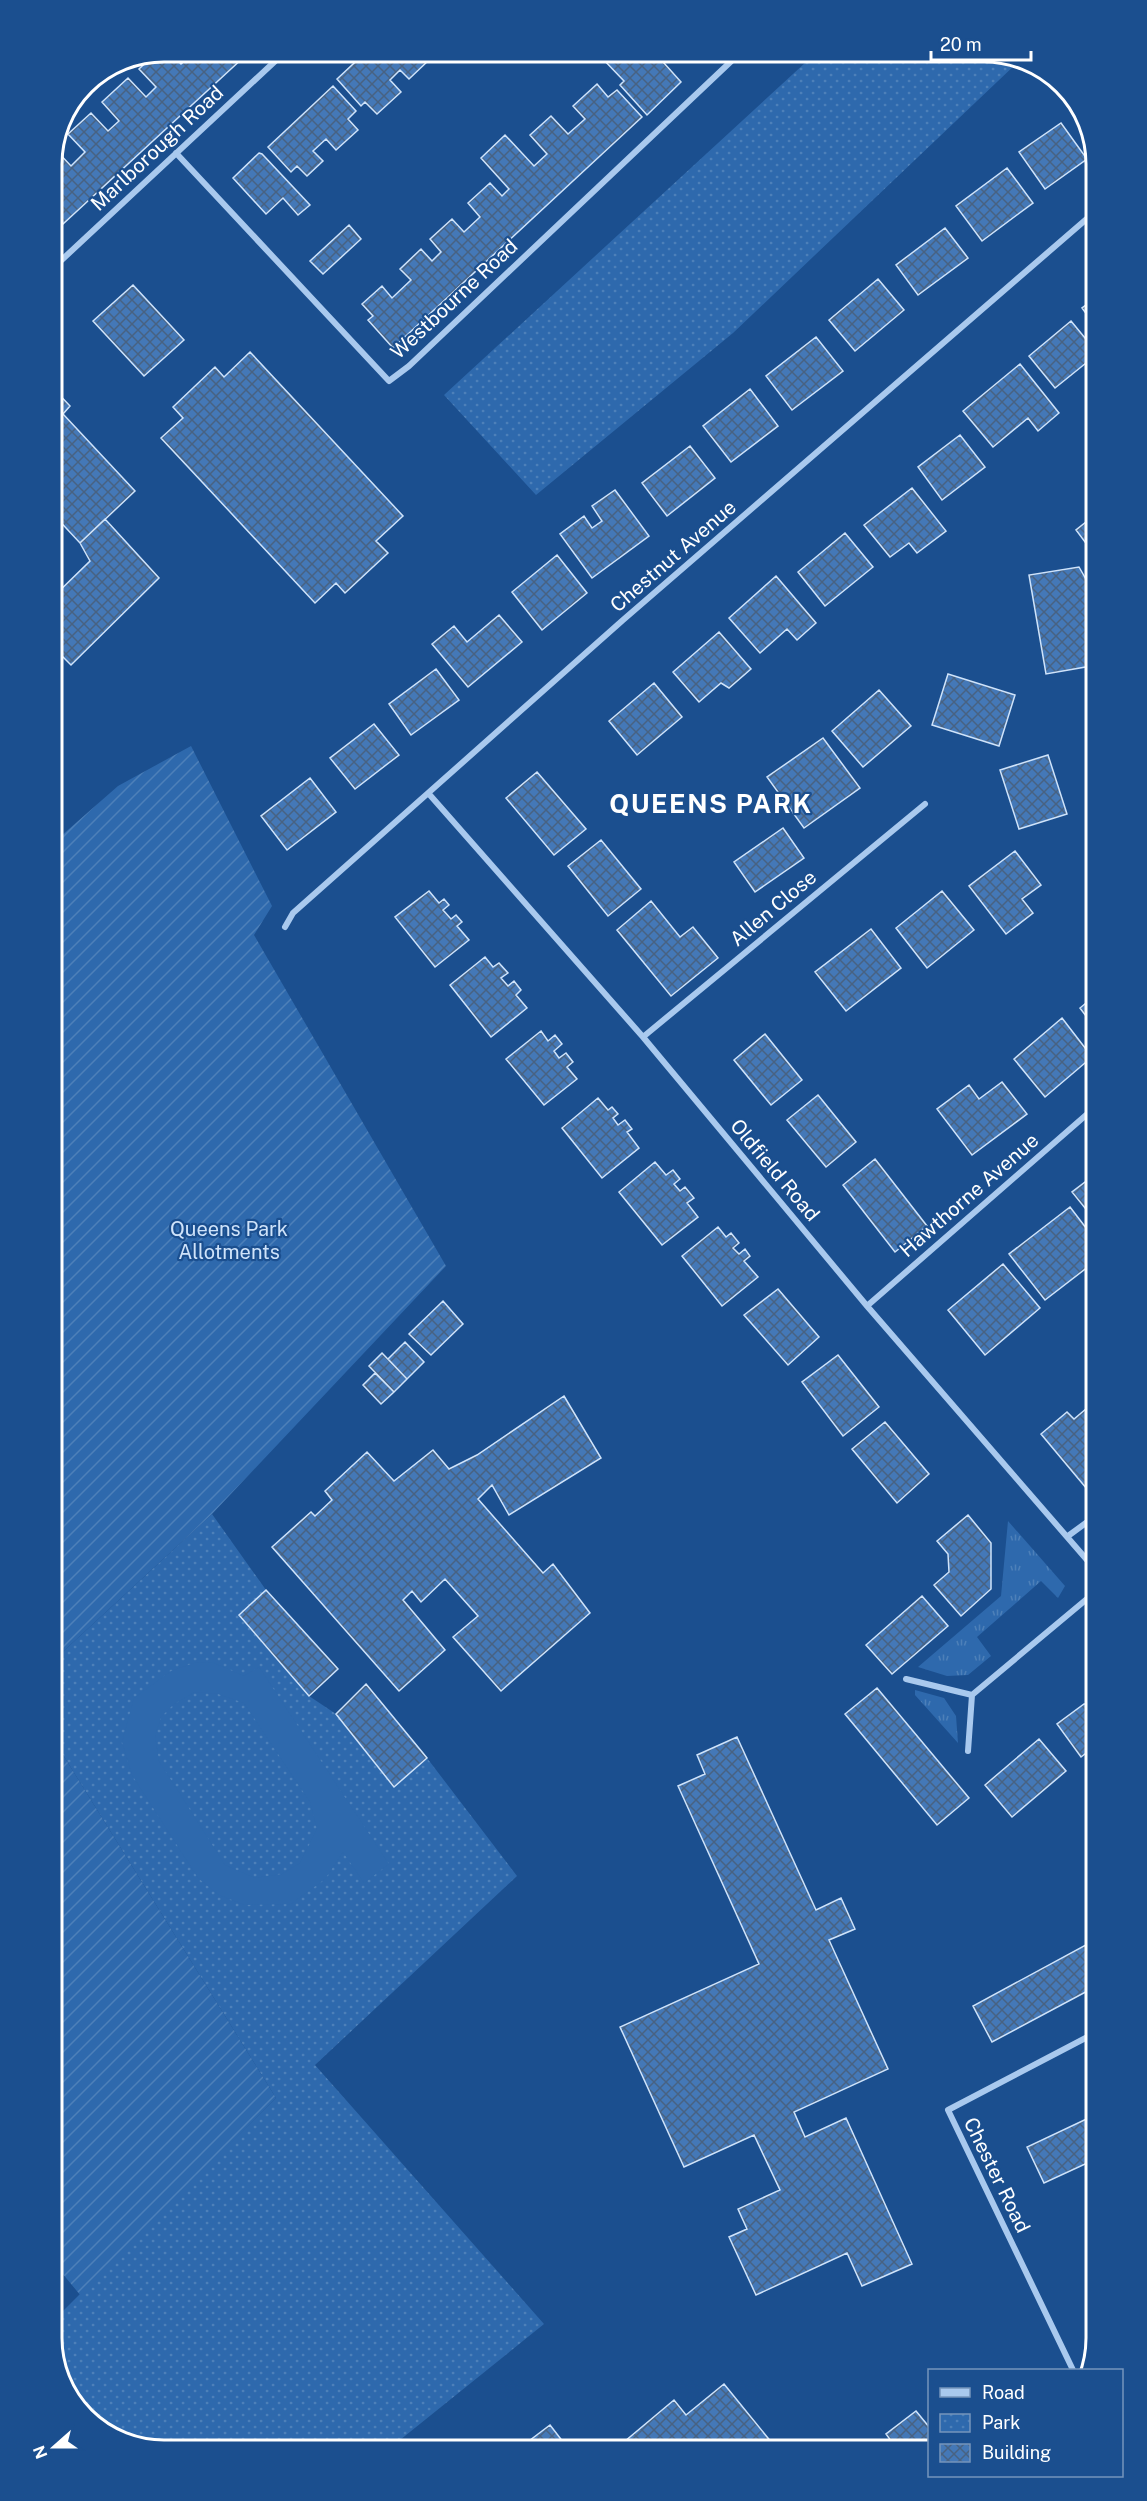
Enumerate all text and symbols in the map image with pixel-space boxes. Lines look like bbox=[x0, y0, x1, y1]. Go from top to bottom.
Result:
scale bar bbox=[931, 24, 1032, 62]
text: 20 m bbox=[940, 34, 982, 55]
street label: Marlborough Road bbox=[86, 80, 228, 216]
street label: Westbourne Road bbox=[386, 234, 522, 364]
street label: Chestnut Avenue bbox=[605, 495, 741, 617]
district label: QUEENS PARK bbox=[609, 788, 813, 819]
street label: Allen Close bbox=[725, 865, 821, 951]
street label: Oldfield Road bbox=[725, 1114, 825, 1226]
street label: Hawthorne Avenue bbox=[895, 1128, 1043, 1262]
park label: Queens Park Allotments bbox=[170, 1217, 288, 1264]
street label: Chester Road bbox=[959, 2113, 1035, 2237]
legend bbox=[928, 2369, 1123, 2477]
text: Road bbox=[982, 2382, 1025, 2403]
text: Park bbox=[982, 2412, 1020, 2433]
north arrow bbox=[24, 2417, 84, 2477]
text: Building bbox=[982, 2442, 1051, 2463]
text: N bbox=[29, 2443, 52, 2461]

